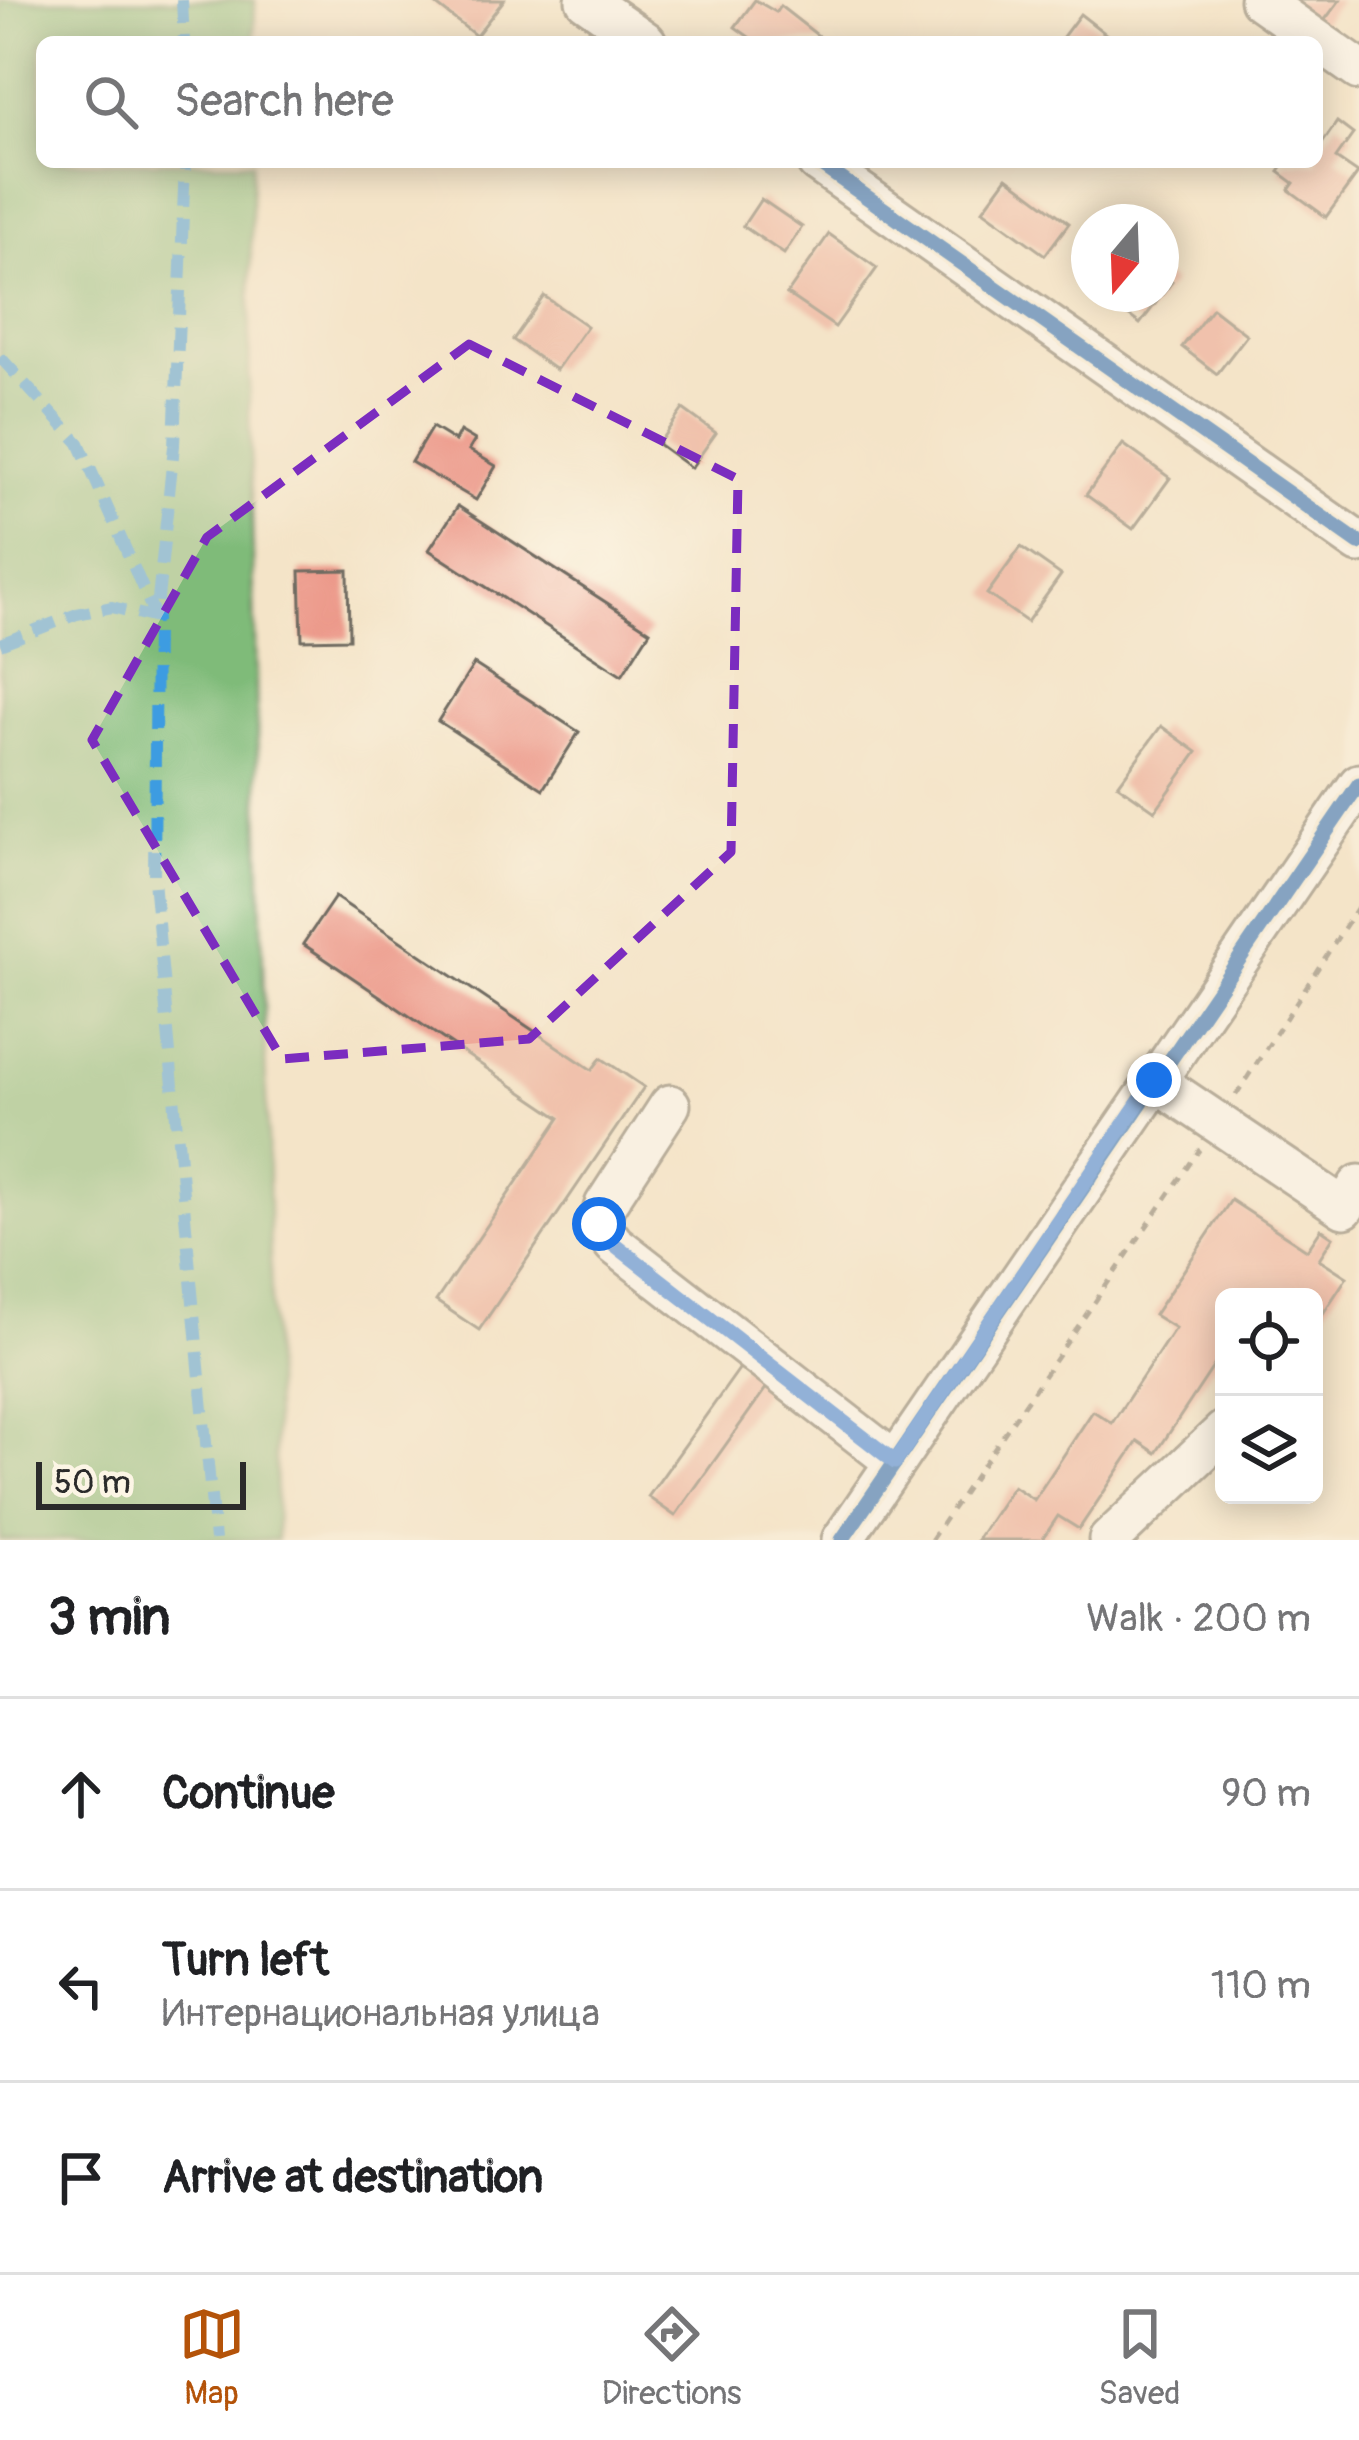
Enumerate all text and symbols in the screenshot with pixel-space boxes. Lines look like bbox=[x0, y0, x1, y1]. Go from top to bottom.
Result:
search box bbox=[36, 36, 1323, 168]
icon: search bbox=[78, 69, 144, 135]
text: Search here bbox=[174, 74, 394, 130]
north arrow bbox=[1071, 204, 1179, 312]
route end bbox=[1127, 1053, 1181, 1107]
route start bbox=[572, 1197, 626, 1251]
map controls bbox=[1215, 1288, 1323, 1504]
button: locate bbox=[1215, 1288, 1323, 1396]
button: layers bbox=[1215, 1396, 1323, 1504]
scale bar bbox=[36, 1456, 246, 1509]
text: 50 m bbox=[54, 1462, 131, 1503]
text: 3 min bbox=[48, 1586, 170, 1650]
text: Walk · 200 m bbox=[1086, 1594, 1311, 1643]
icon: ahead bbox=[48, 1761, 114, 1827]
text: Continue bbox=[162, 1766, 335, 1822]
text: 90 m bbox=[1221, 1769, 1311, 1818]
text: Turn left bbox=[162, 1933, 329, 1989]
icon: left bbox=[48, 1953, 114, 2019]
text: 110 m bbox=[1211, 1961, 1311, 2010]
text: Интернациональная улица bbox=[162, 1989, 600, 2038]
icon: arrive bbox=[48, 2145, 114, 2211]
text: Arrive at destination bbox=[162, 2150, 543, 2206]
tab: Map bbox=[179, 2301, 245, 2414]
tab: Directions bbox=[602, 2301, 742, 2414]
tab: Saved bbox=[1099, 2301, 1180, 2414]

